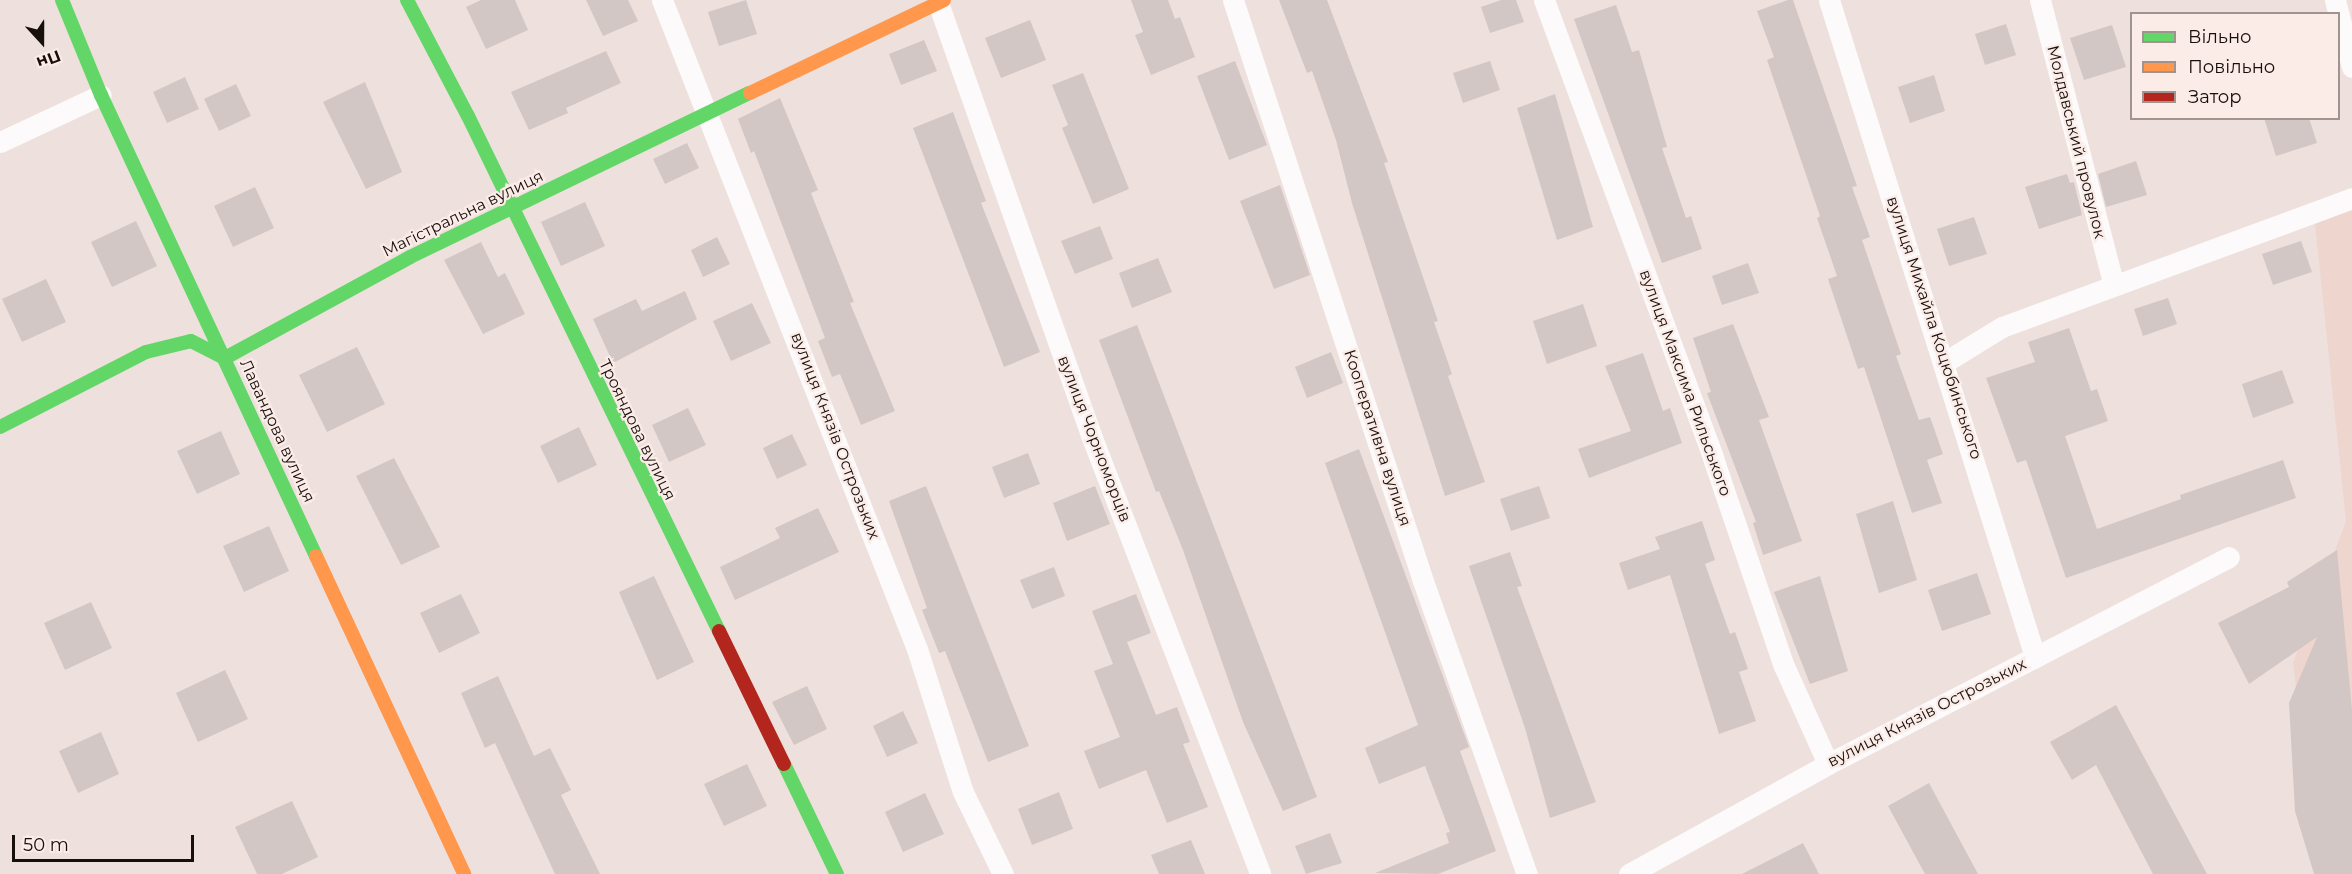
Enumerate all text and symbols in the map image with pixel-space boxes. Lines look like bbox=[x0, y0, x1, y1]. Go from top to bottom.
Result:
north arrow bbox=[12, 12, 72, 72]
legend bbox=[2130, 12, 2340, 120]
text: Вільно bbox=[2188, 26, 2252, 48]
street label: Молдавський провулок bbox=[2043, 43, 2109, 241]
text: Пн bbox=[34, 46, 63, 72]
text: Повільно bbox=[2188, 56, 2275, 78]
text: Затор bbox=[2188, 86, 2242, 108]
street label: Магістральна вулиця bbox=[379, 167, 547, 261]
street label: вулиця Михайла Коцюбинського bbox=[1882, 194, 1986, 462]
street label: вулиця Максима Рильського bbox=[1635, 267, 1735, 499]
street label: вулиця Князів Острозьких bbox=[787, 330, 883, 542]
street label: Кооперативна вулиця bbox=[1339, 347, 1415, 529]
street label: вулиця Чорноморців bbox=[1053, 353, 1135, 525]
street label: Лавандова вулиця bbox=[235, 356, 319, 506]
street label: Трояндова вулиця bbox=[595, 356, 679, 504]
street label: вулиця Князів Острозьких bbox=[1825, 654, 2029, 772]
scale bar bbox=[15, 823, 196, 861]
text: 50 m bbox=[23, 834, 69, 856]

